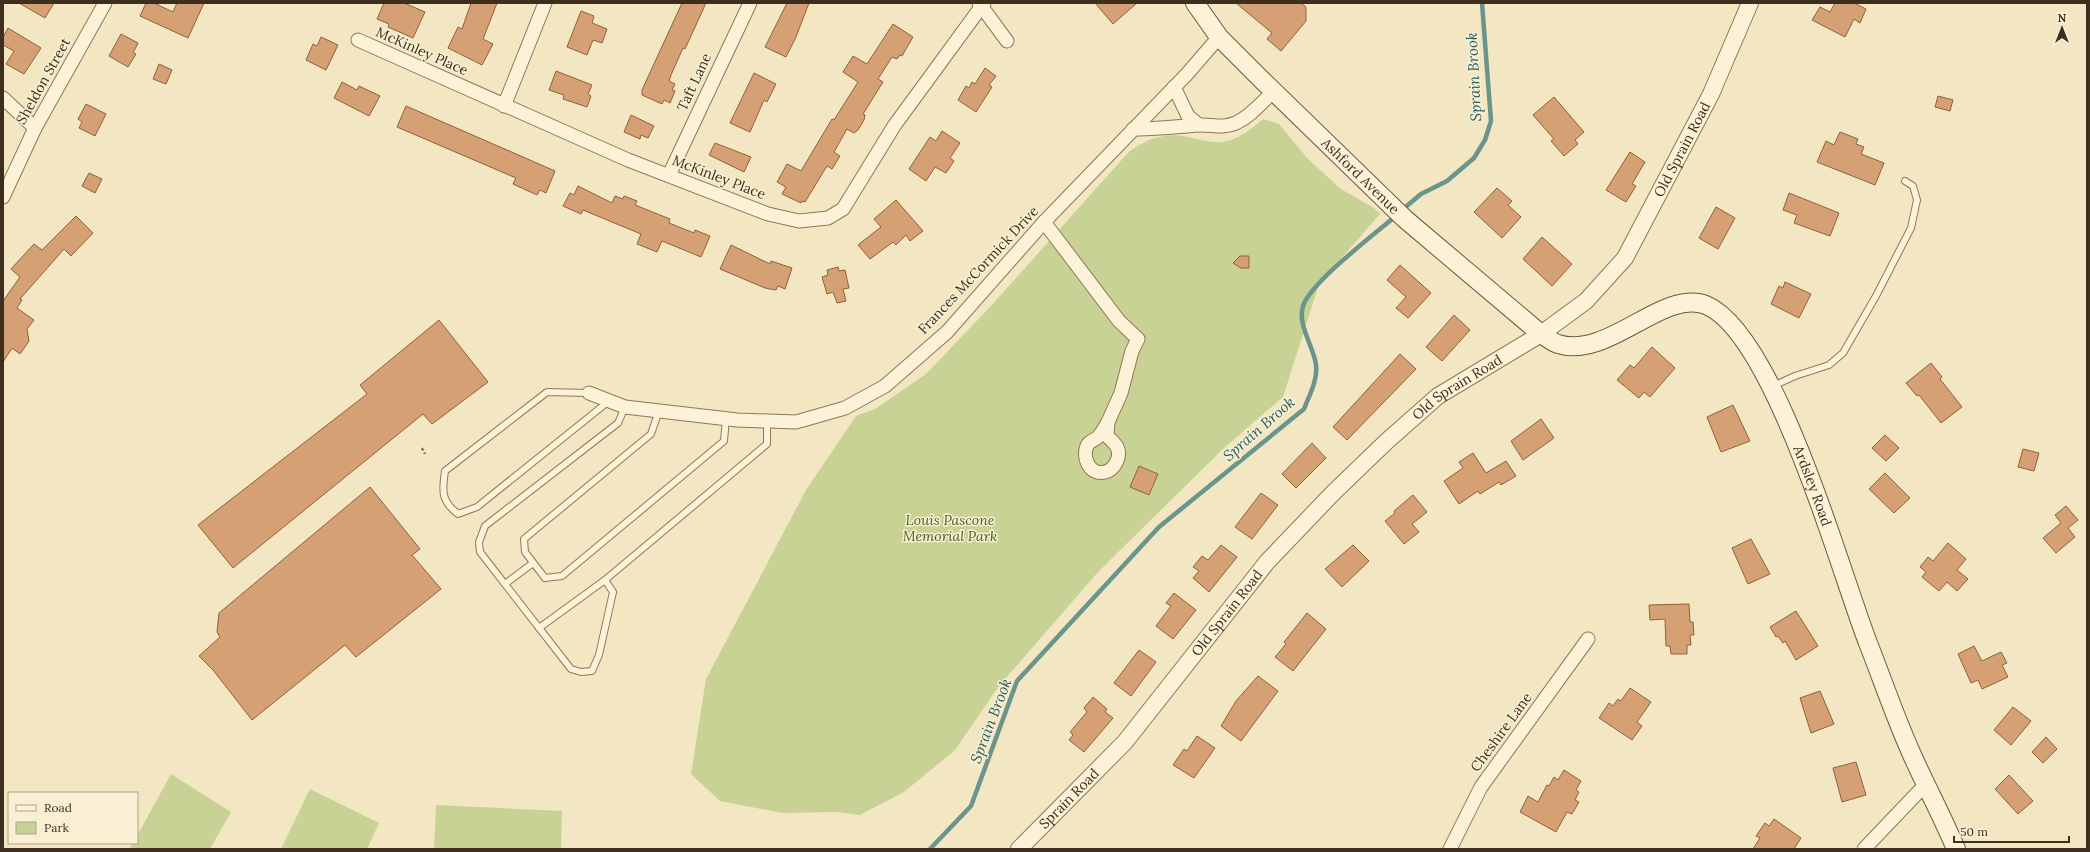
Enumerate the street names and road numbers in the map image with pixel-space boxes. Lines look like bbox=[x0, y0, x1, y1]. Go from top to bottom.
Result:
street label: McKinley Place bbox=[373, 23, 471, 79]
street label: Sheldon Street bbox=[12, 34, 74, 127]
street label: Taft Lane bbox=[673, 50, 715, 114]
street label: Old Sprain Road bbox=[1650, 99, 1714, 200]
street label: Ashford Avenue bbox=[1317, 133, 1404, 218]
street label: McKinley Place bbox=[670, 151, 769, 203]
street label: Frances McCormick Drive bbox=[914, 202, 1042, 338]
street label: Old Sprain Road bbox=[1408, 351, 1505, 424]
street label: Ardsley Road bbox=[1789, 442, 1836, 528]
street label: Old Sprain Road bbox=[1187, 566, 1266, 660]
street label: Cheshire Lane bbox=[1466, 689, 1536, 775]
street label: Sprain Road bbox=[1035, 764, 1103, 833]

